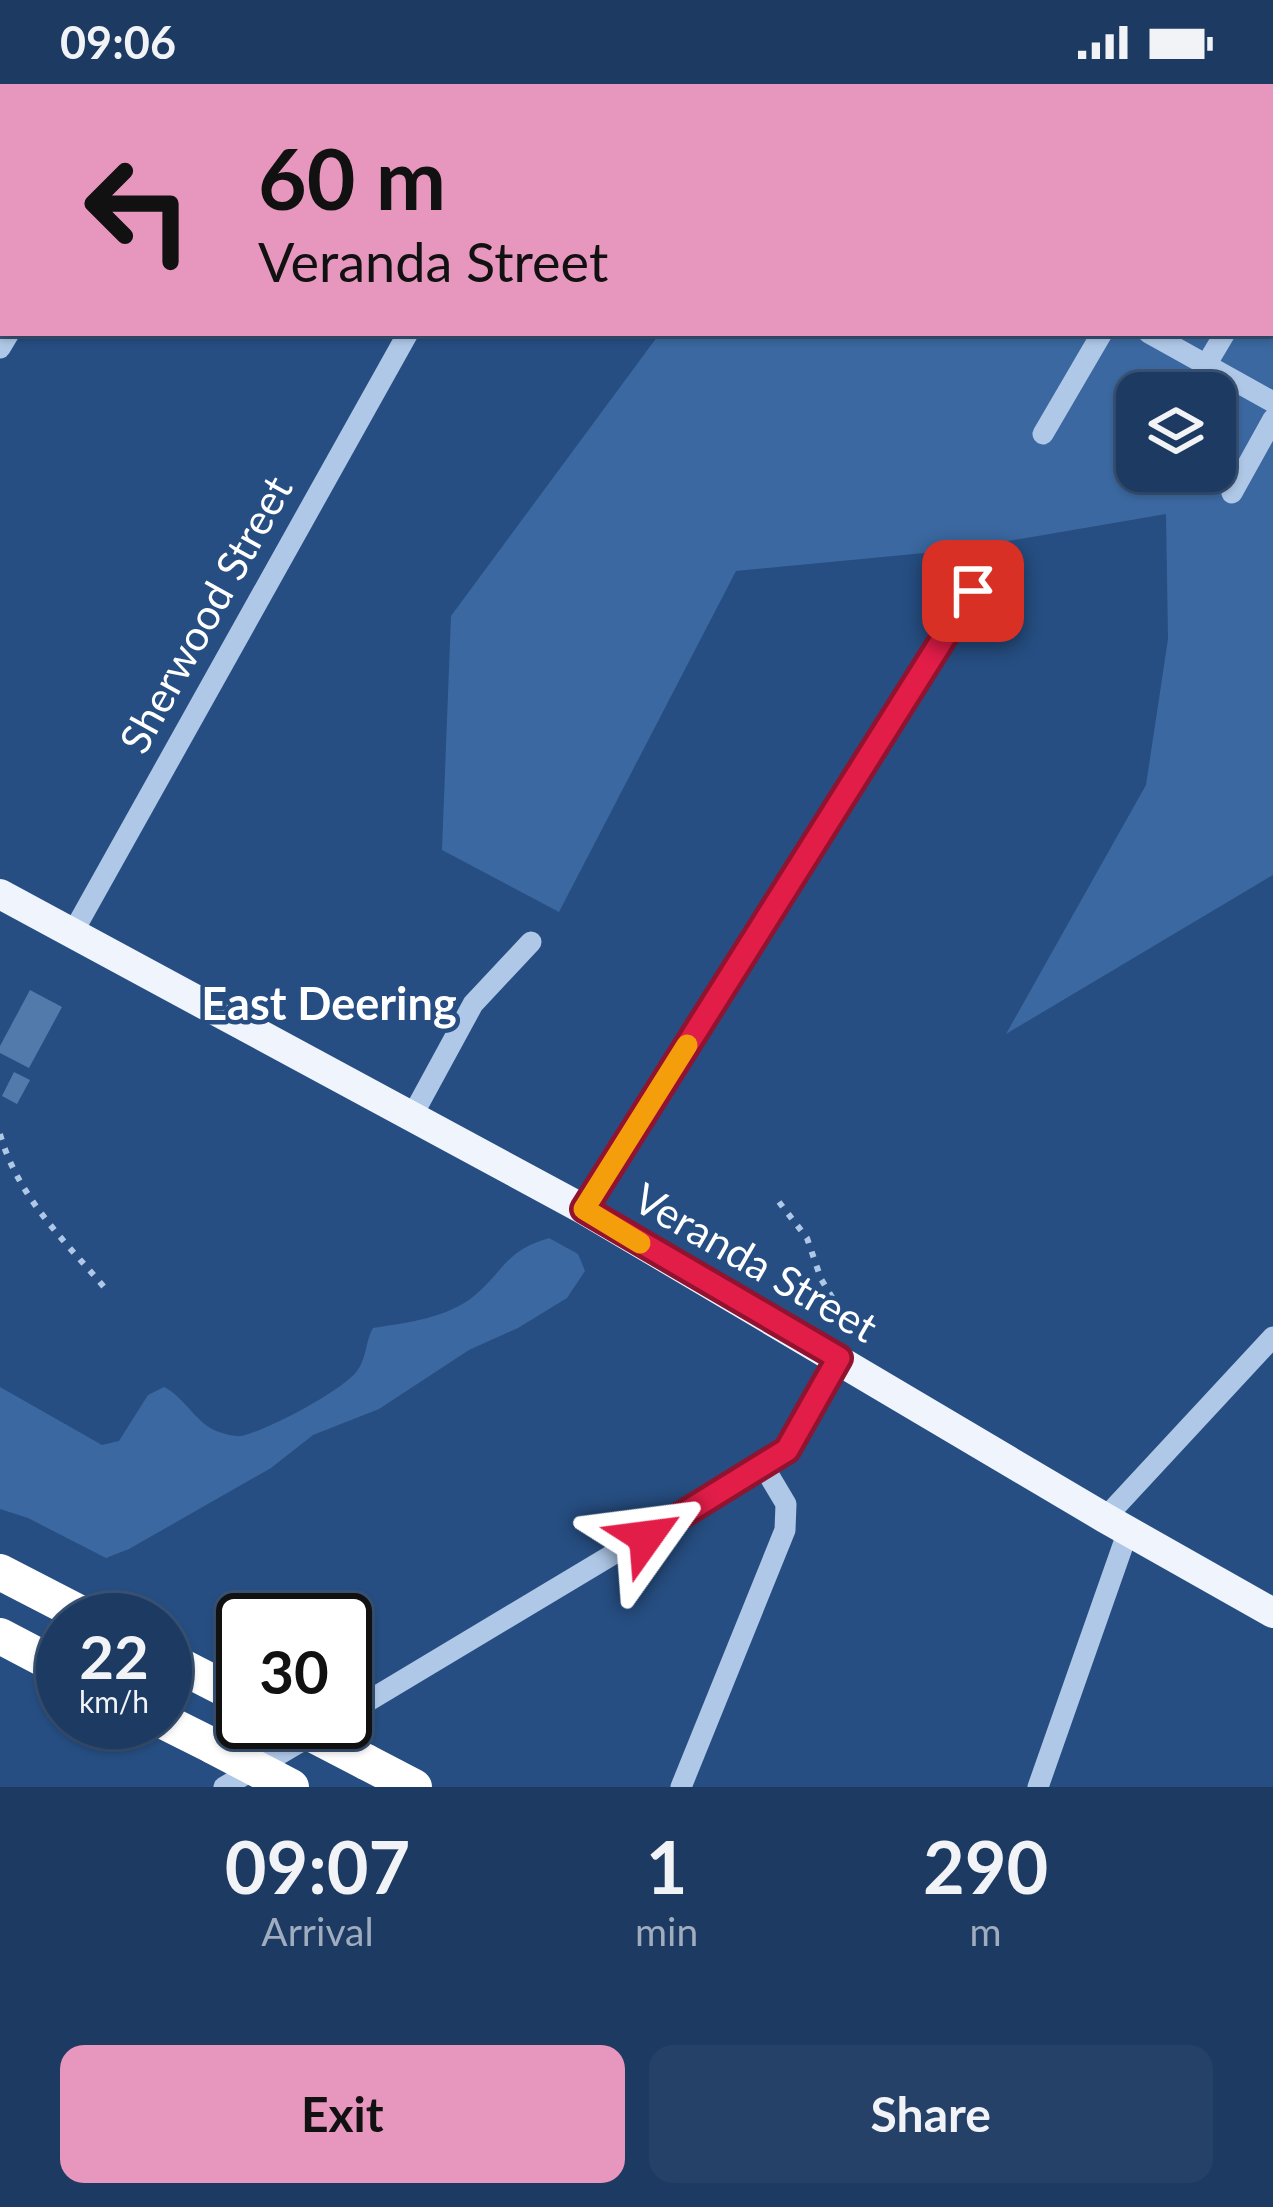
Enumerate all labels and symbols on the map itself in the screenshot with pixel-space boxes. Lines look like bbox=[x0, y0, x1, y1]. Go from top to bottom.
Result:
street label: Sherwood Street bbox=[108, 467, 302, 761]
pin bbox=[922, 540, 1024, 642]
district label: East Deering bbox=[201, 976, 457, 1030]
street label: Veranda Street bbox=[626, 1172, 886, 1352]
position arrow bbox=[583, 1474, 709, 1600]
speed limit sign: 30 bbox=[216, 1593, 372, 1749]

